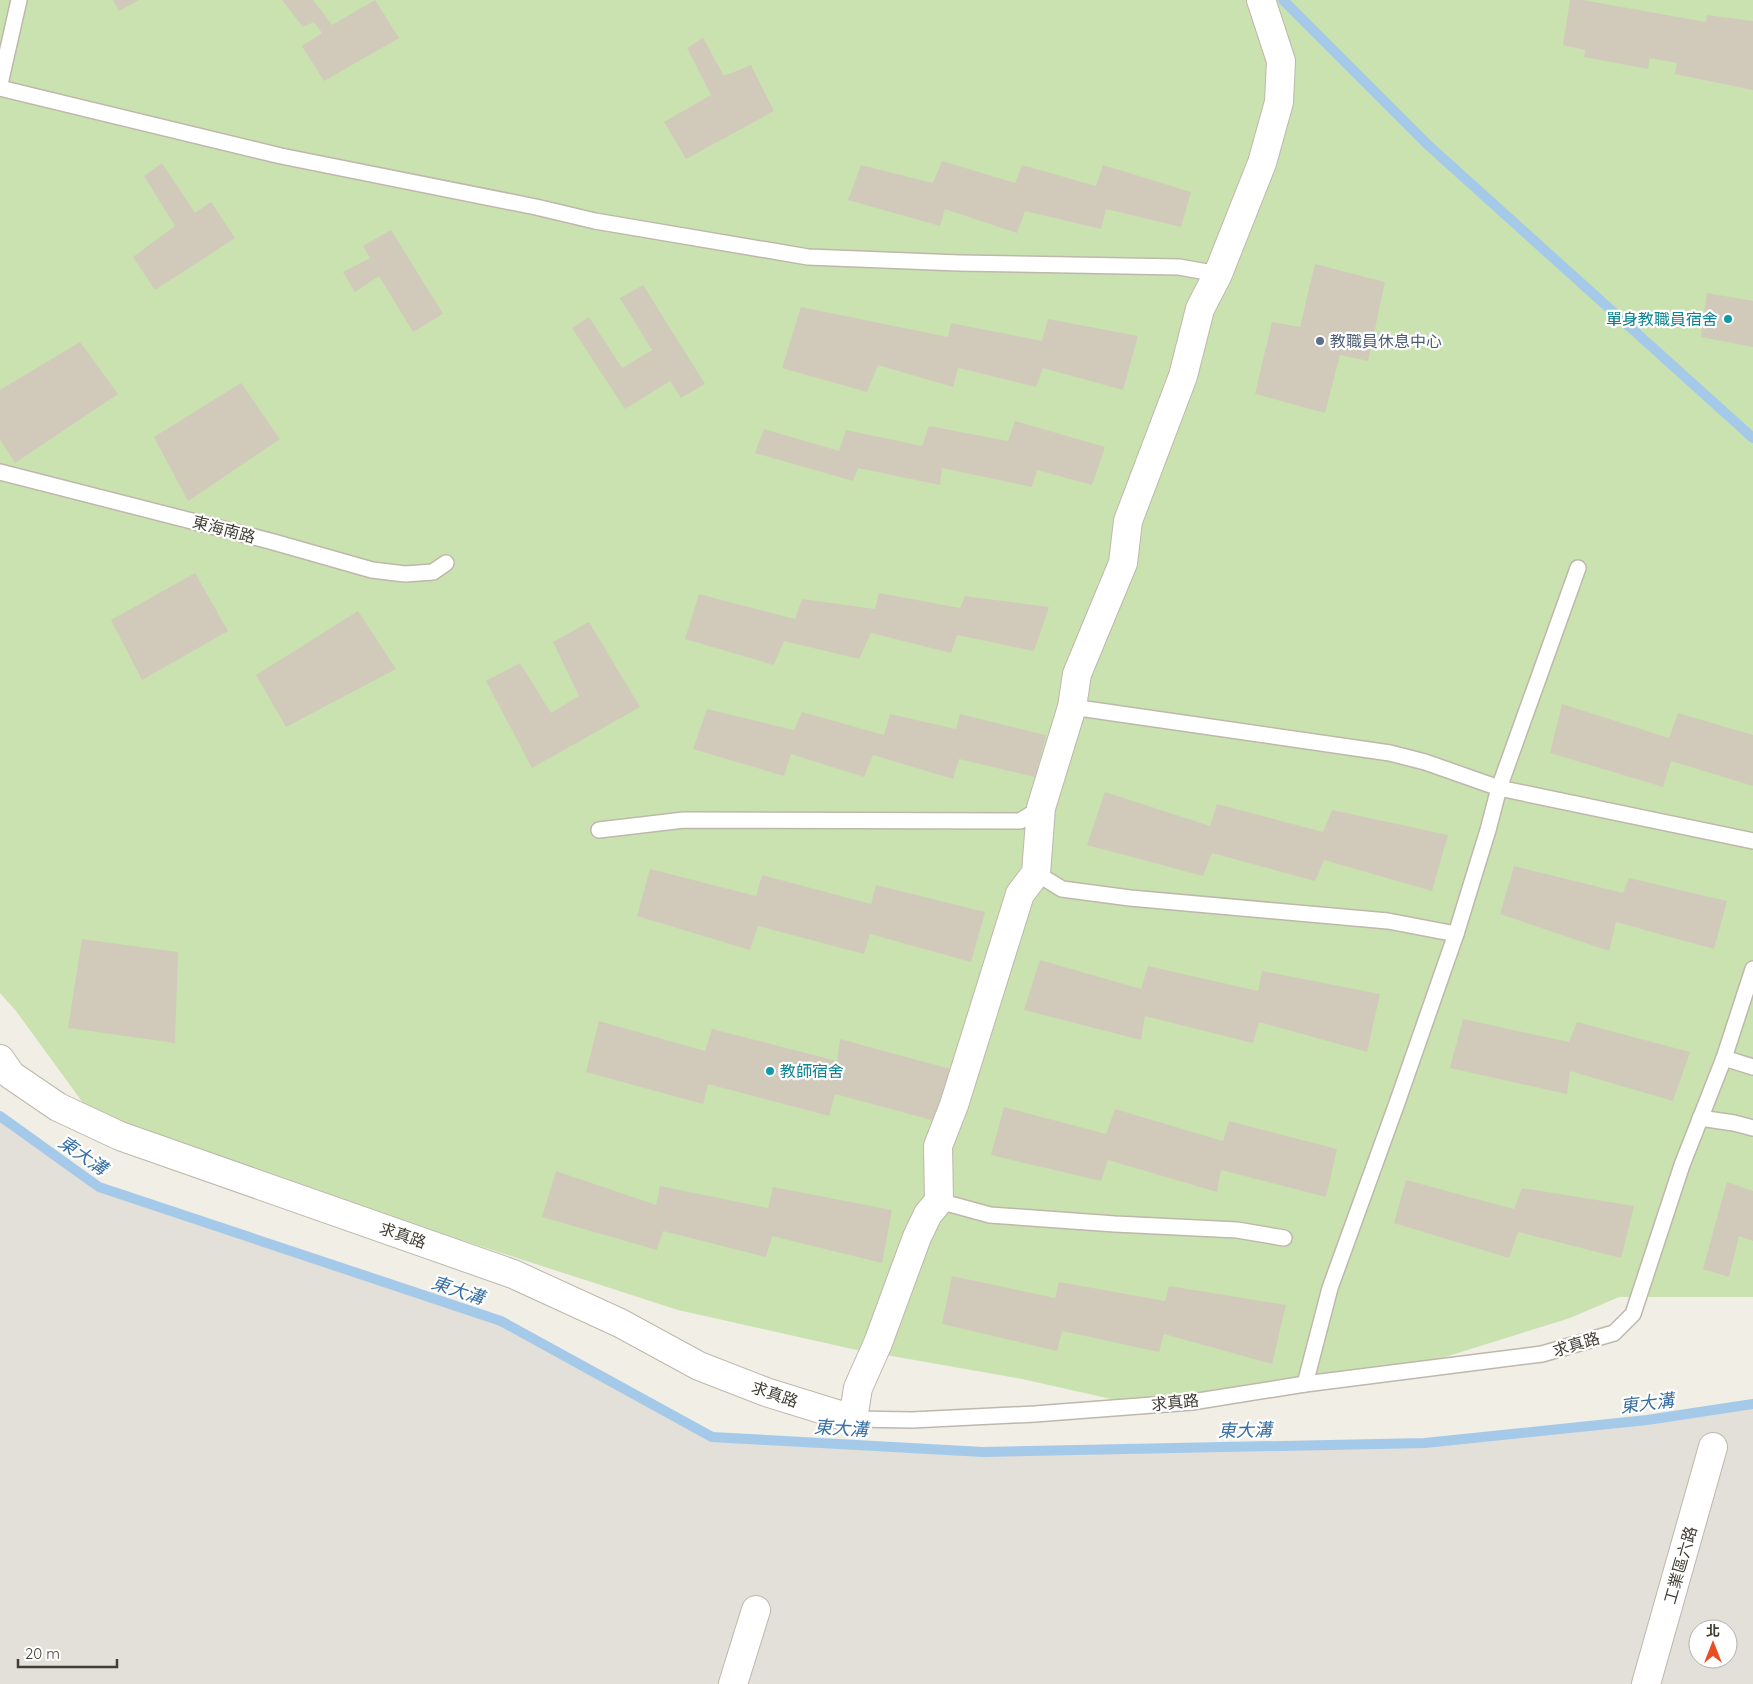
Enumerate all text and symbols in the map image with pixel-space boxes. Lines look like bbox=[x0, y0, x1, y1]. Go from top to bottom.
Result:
place label: 單身教職員宿舍 bbox=[1606, 309, 1718, 329]
marker: 單身教職員宿舍 bbox=[1722, 313, 1734, 325]
place label: 教職員休息中心 bbox=[1330, 331, 1442, 351]
marker: 教職員休息中心 bbox=[1314, 335, 1326, 347]
street label: 東海南路 bbox=[190, 511, 258, 547]
place label: 教師宿舍 bbox=[780, 1061, 844, 1081]
marker: 教師宿舍 bbox=[764, 1065, 776, 1077]
water label: 東大溝 bbox=[54, 1130, 114, 1181]
street label: 求真路 bbox=[377, 1218, 429, 1252]
water label: 東大溝 bbox=[429, 1271, 490, 1310]
street label: 求真路 bbox=[1550, 1327, 1602, 1361]
street label: 求真路 bbox=[749, 1377, 801, 1411]
water label: 東大溝 bbox=[1619, 1388, 1678, 1418]
street label: 求真路 bbox=[1150, 1390, 1200, 1414]
water label: 東大溝 bbox=[813, 1415, 872, 1441]
water label: 東大溝 bbox=[1218, 1418, 1275, 1442]
street label: 工業區六路 bbox=[1659, 1524, 1701, 1606]
north arrow bbox=[1688, 1619, 1738, 1669]
text: 北 bbox=[1706, 1622, 1720, 1640]
scale bar bbox=[18, 1636, 116, 1668]
text: 20 m bbox=[25, 1644, 60, 1663]

